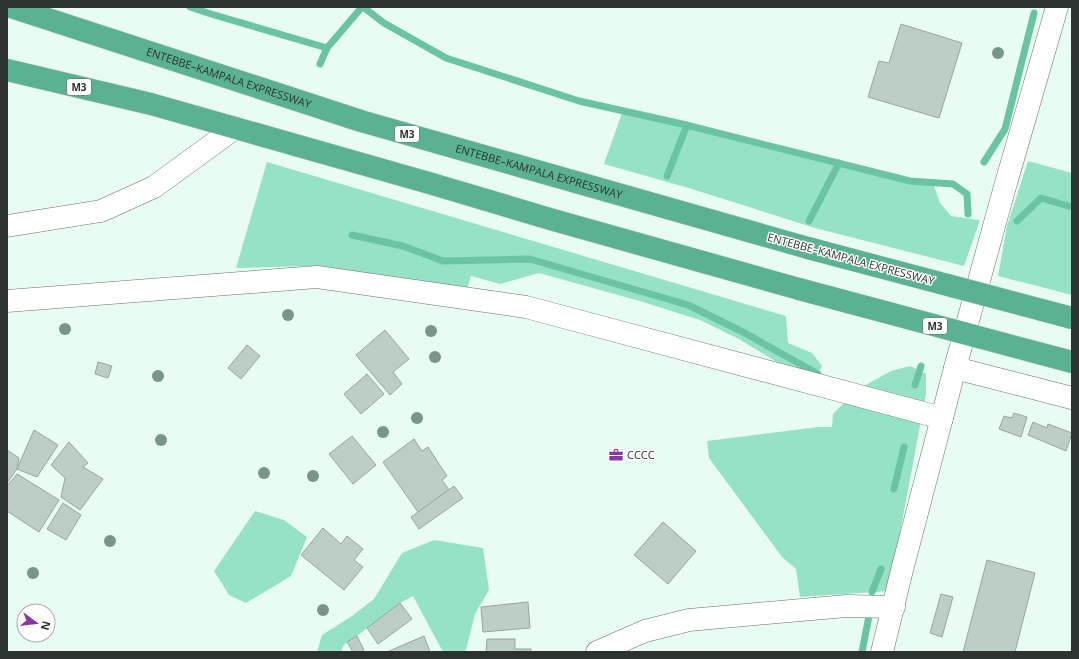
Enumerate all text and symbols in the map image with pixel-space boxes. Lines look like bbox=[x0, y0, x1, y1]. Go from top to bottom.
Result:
street label: ENTEBBE–KAMPALA EXPRESSWAY bbox=[144, 44, 314, 112]
road number: M3 bbox=[67, 79, 91, 95]
road number: M3 bbox=[395, 126, 419, 142]
street label: ENTEBBE–KAMPALA EXPRESSWAY bbox=[454, 140, 625, 202]
street label: ENTEBBE–KAMPALA EXPRESSWAY bbox=[766, 229, 937, 288]
road number: M3 bbox=[923, 318, 947, 334]
office icon: CCCC bbox=[608, 447, 624, 463]
place label: CCCC bbox=[627, 447, 655, 462]
north arrow bbox=[16, 603, 56, 643]
text: N bbox=[38, 619, 55, 632]

